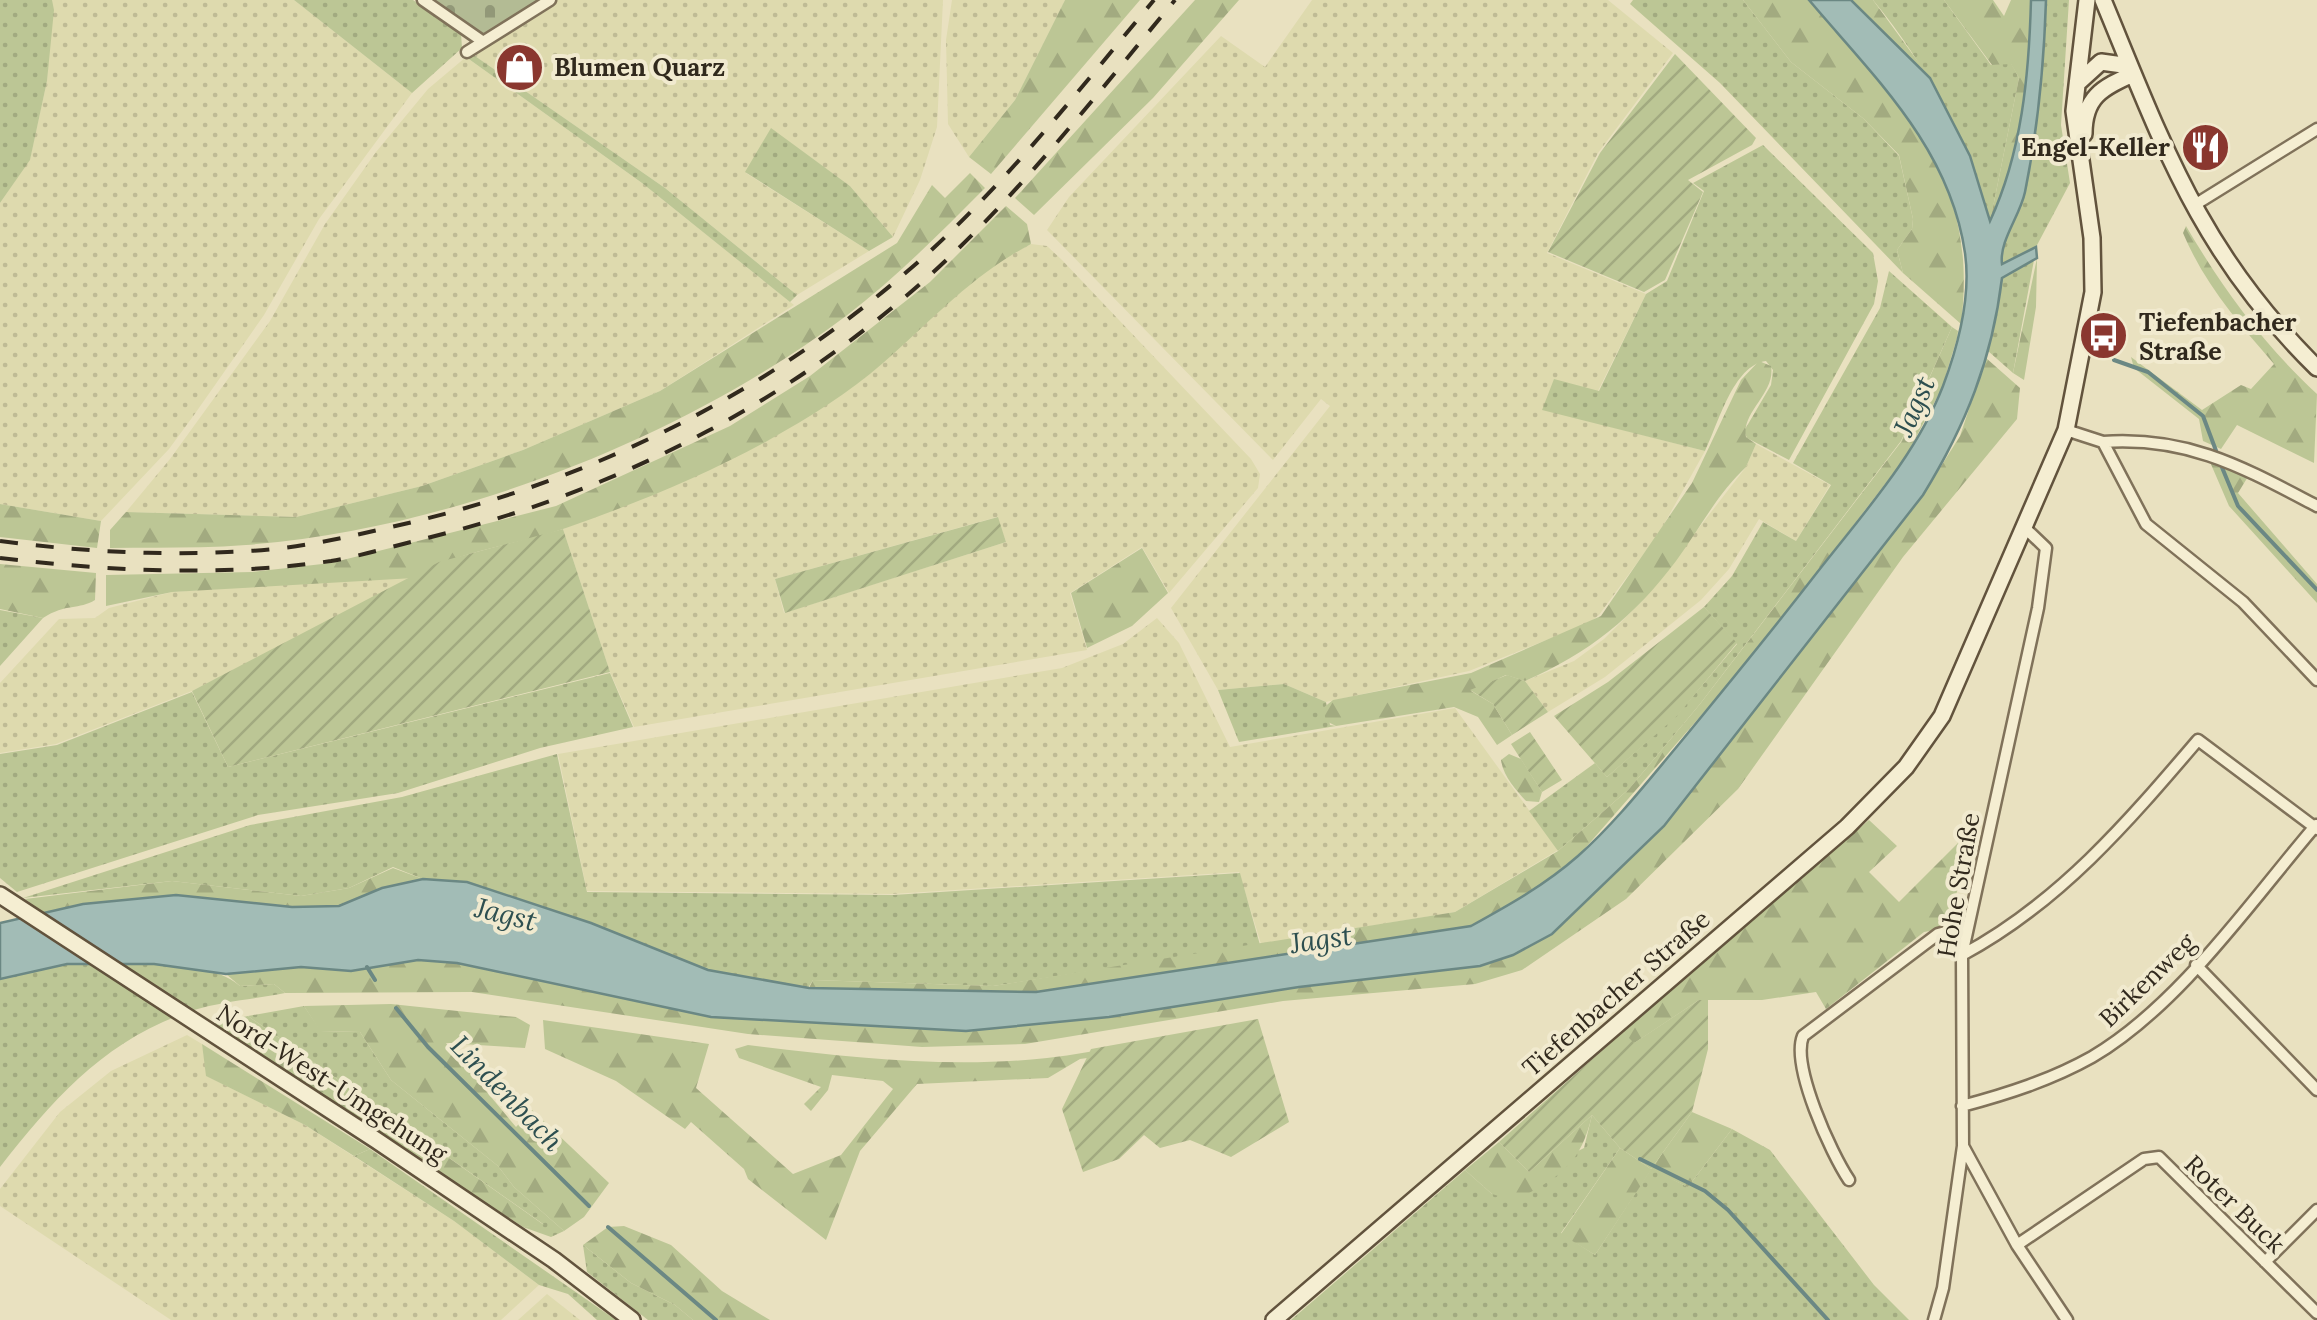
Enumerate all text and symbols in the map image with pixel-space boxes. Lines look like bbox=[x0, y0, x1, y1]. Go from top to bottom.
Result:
shop icon: Blumen Quarz bbox=[493, 41, 545, 93]
place label: Blumen Quarz bbox=[554, 51, 725, 83]
restaurant icon: Engel-Keller bbox=[2179, 121, 2231, 173]
place label: Engel-Keller bbox=[2021, 131, 2170, 163]
place label: Tiefenbacher Straße bbox=[2139, 306, 2297, 367]
bus stop icon: Tiefenbacher Straße bbox=[2078, 310, 2130, 362]
water label: Jagst bbox=[1885, 370, 1943, 442]
street label: Hohe Straße bbox=[1930, 810, 1986, 960]
water label: Jagst bbox=[471, 889, 541, 939]
street label: Tiefenbacher Straße bbox=[1516, 903, 1716, 1083]
water label: Jagst bbox=[1287, 917, 1355, 961]
street label: Birkenweg bbox=[2092, 925, 2203, 1034]
street label: Nord-West-Umgehung bbox=[211, 996, 454, 1170]
water label: Lindenbach bbox=[443, 1028, 571, 1158]
street label: Roter Buck bbox=[2178, 1148, 2292, 1260]

